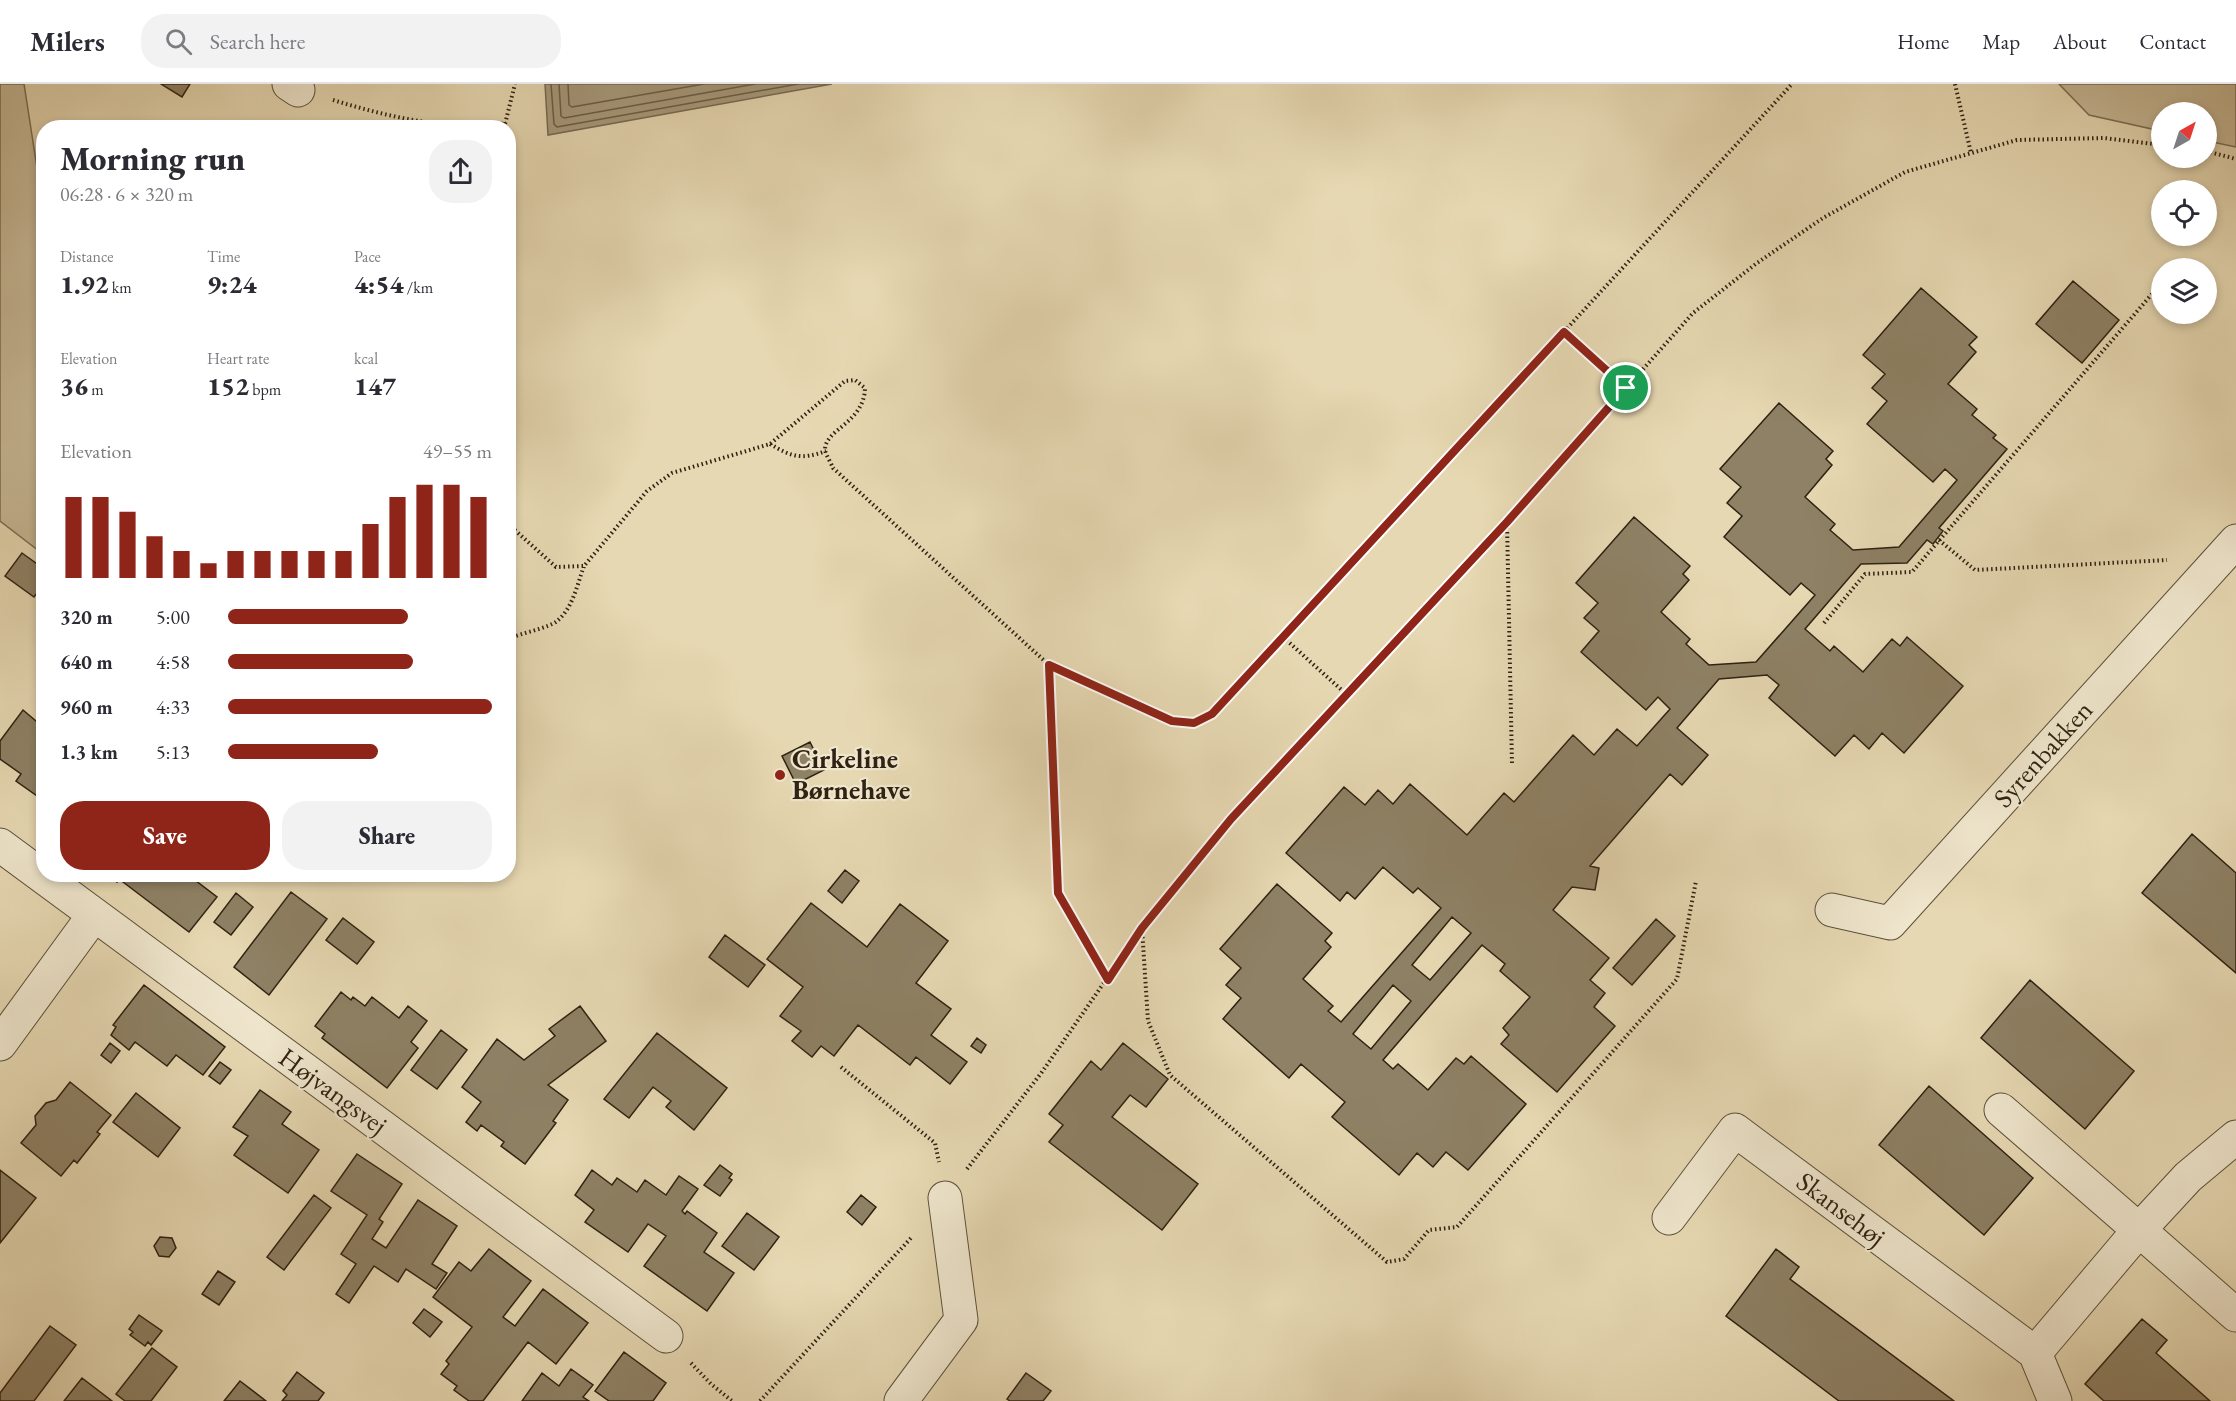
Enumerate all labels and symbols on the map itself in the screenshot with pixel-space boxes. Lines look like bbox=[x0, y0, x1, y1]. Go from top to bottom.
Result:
north arrow bbox=[2151, 102, 2217, 168]
pin bbox=[1600, 362, 1651, 413]
street label: Syrenbakken bbox=[1985, 693, 2100, 815]
place label: Cirkeline Børnehave bbox=[792, 741, 910, 807]
marker: Cirkeline Børnehave bbox=[773, 768, 787, 782]
street label: Højvangsvej bbox=[272, 1039, 394, 1142]
street label: Skansehøj bbox=[1790, 1164, 1893, 1253]

